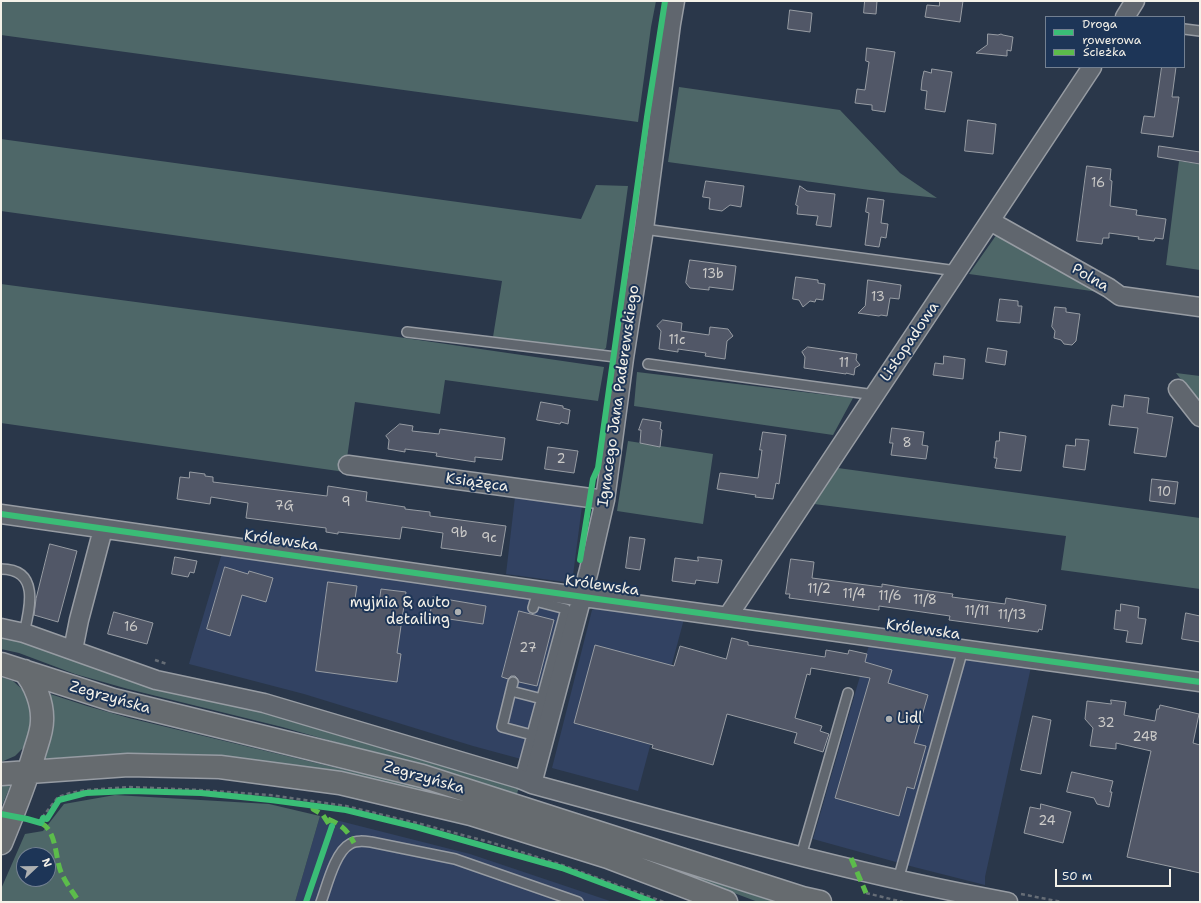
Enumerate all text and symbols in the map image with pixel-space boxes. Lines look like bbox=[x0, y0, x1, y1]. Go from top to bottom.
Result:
legend bbox=[1045, 16, 1185, 68]
text: Droga rowerowa bbox=[1082, 16, 1141, 48]
text: Ścieżka bbox=[1083, 44, 1126, 60]
house number: 16 bbox=[1091, 176, 1105, 192]
street label: Polna bbox=[1068, 260, 1112, 296]
house number: 13b bbox=[702, 267, 724, 283]
street label: Ignacego Jana Paderewskiego bbox=[595, 284, 643, 508]
house number: 13 bbox=[871, 290, 885, 306]
street label: Listopadowa bbox=[877, 299, 943, 385]
house number: 11c bbox=[669, 333, 685, 349]
house number: 11 bbox=[839, 356, 849, 372]
house number: 8 bbox=[902, 436, 912, 452]
house number: 2 bbox=[556, 452, 566, 468]
street label: Książęca bbox=[444, 470, 510, 496]
house number: 10 bbox=[1157, 485, 1171, 501]
house number: 9 bbox=[341, 495, 351, 511]
house number: 7G bbox=[275, 499, 293, 515]
house number: 9b bbox=[451, 526, 467, 542]
street label: Królewska bbox=[243, 527, 319, 555]
house number: 9c bbox=[481, 531, 497, 547]
street label: Królewska bbox=[564, 572, 640, 600]
house number: 11/2 bbox=[807, 582, 831, 598]
house number: 11/4 bbox=[842, 587, 866, 603]
house number: 11/6 bbox=[878, 589, 902, 605]
house number: 11/8 bbox=[913, 593, 937, 609]
place label: myjnia & auto detailing bbox=[350, 594, 450, 629]
house number: 11/11 bbox=[964, 604, 990, 620]
marker: myjnia & auto detailing bbox=[453, 607, 463, 617]
house number: 11/13 bbox=[998, 608, 1026, 624]
street label: Królewska bbox=[885, 616, 961, 644]
house number: 16 bbox=[124, 620, 138, 636]
house number: 27 bbox=[519, 641, 537, 657]
street label: Zegrzyńska bbox=[67, 678, 153, 718]
place label: Lidl bbox=[897, 710, 923, 728]
marker: Lidl bbox=[884, 714, 894, 724]
house number: 32 bbox=[1097, 716, 1115, 732]
house number: 24B bbox=[1132, 730, 1158, 746]
street label: Zegrzyńska bbox=[381, 758, 467, 798]
house number: 24 bbox=[1038, 814, 1056, 830]
north arrow bbox=[16, 847, 56, 887]
text: N bbox=[38, 856, 55, 870]
scale bar bbox=[1057, 861, 1173, 887]
text: 50 m bbox=[1062, 868, 1092, 884]

